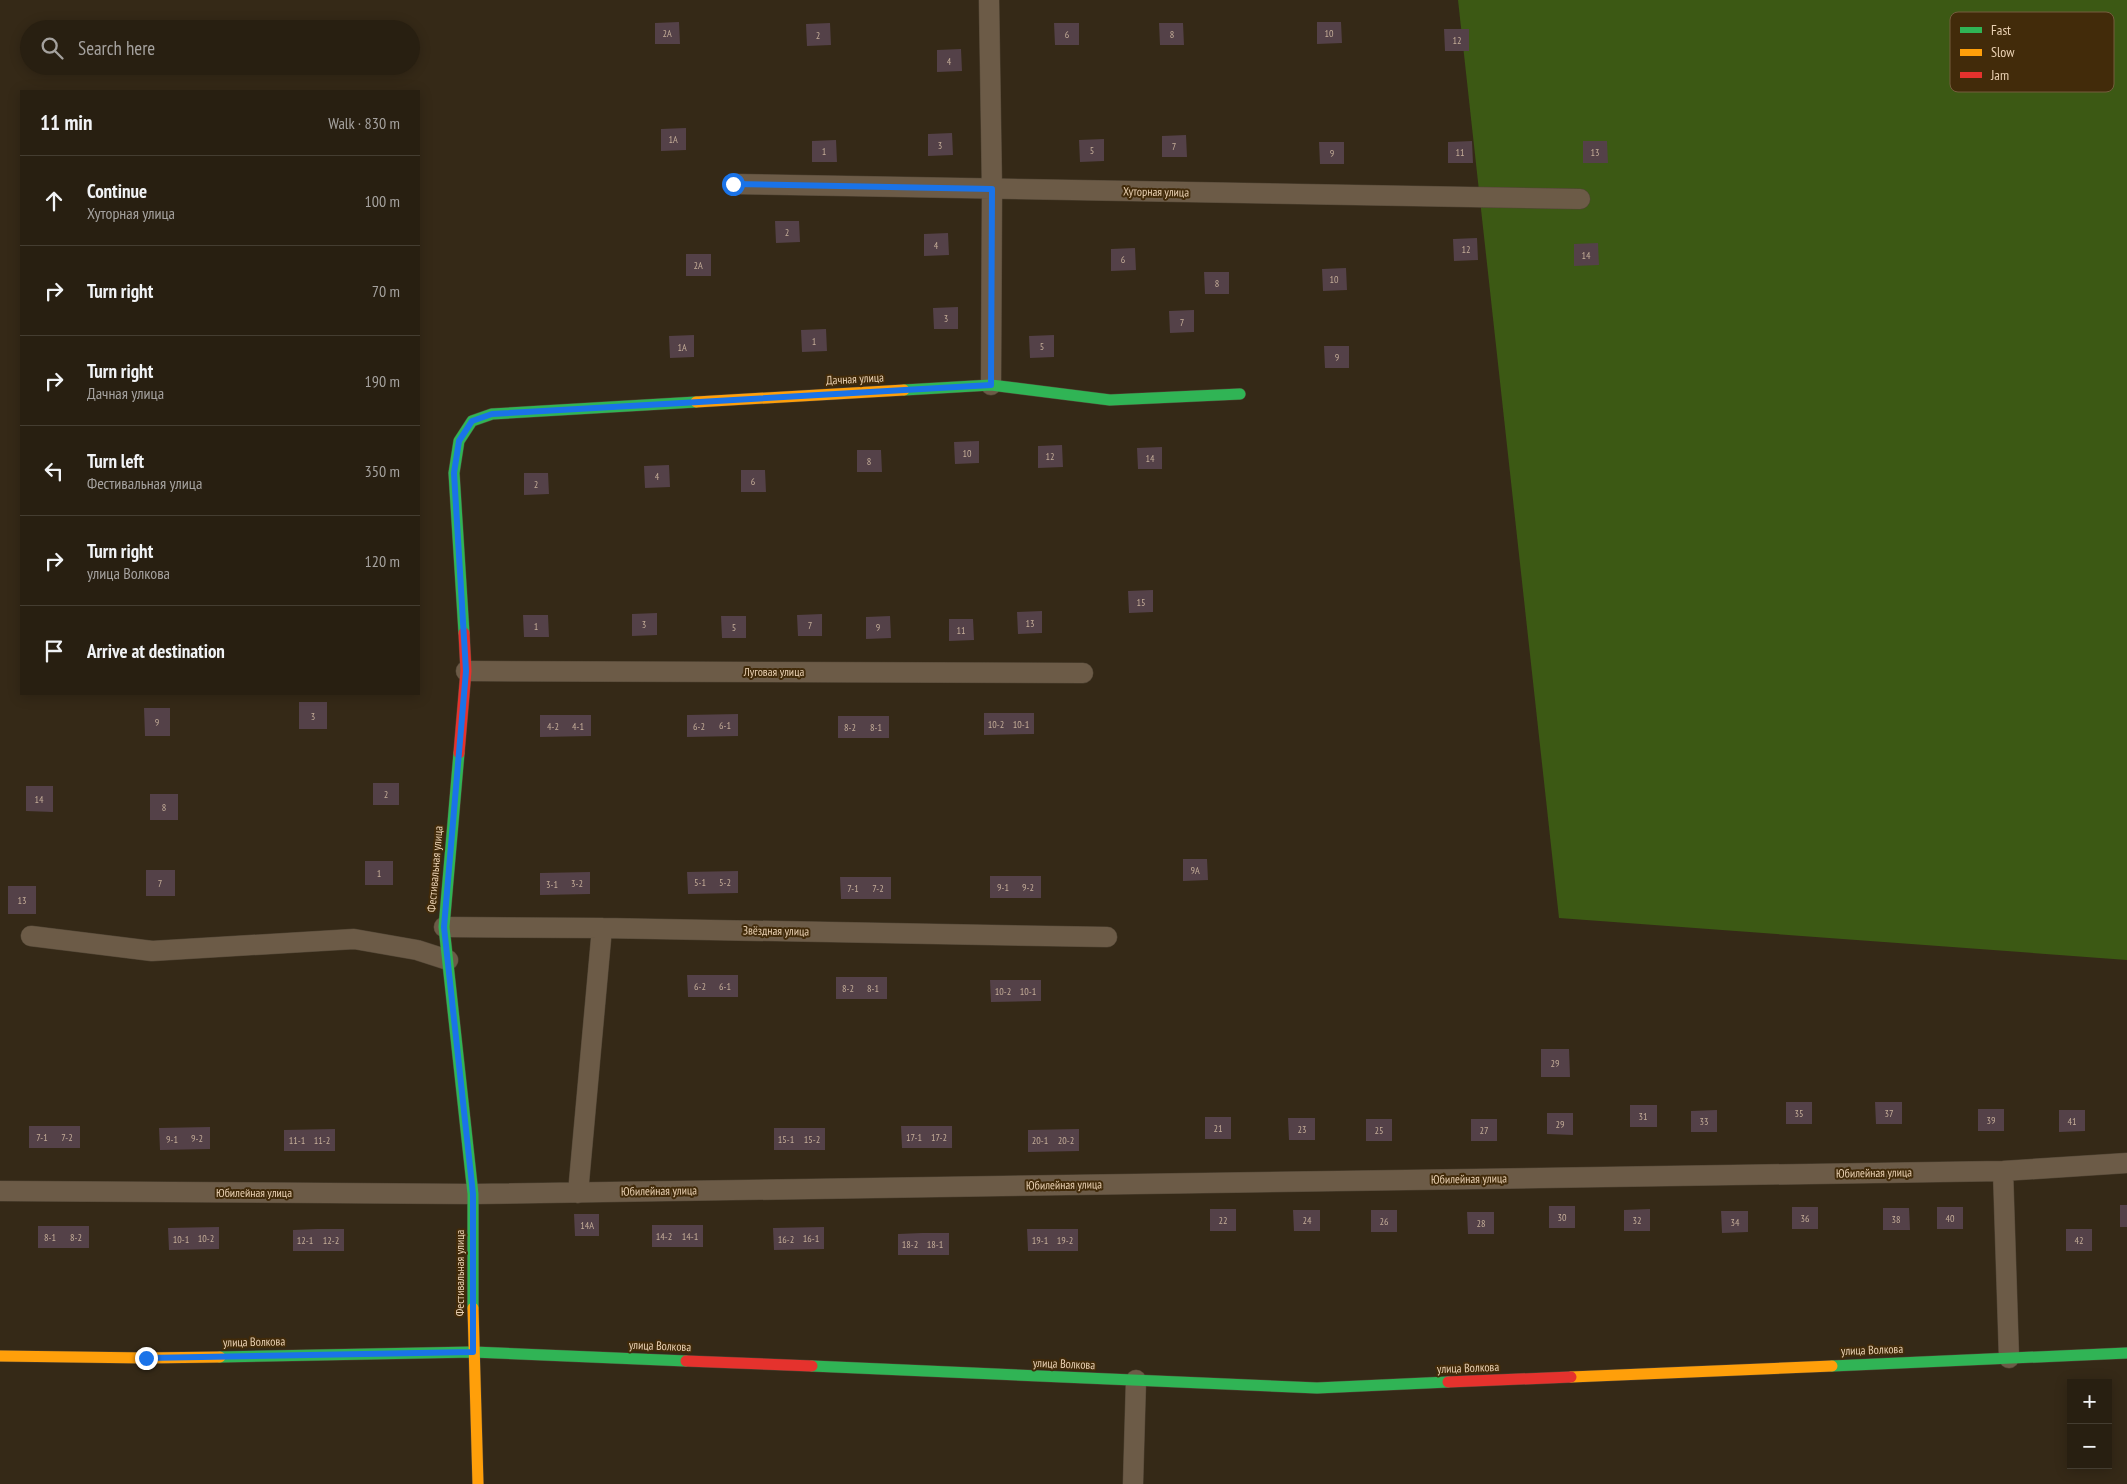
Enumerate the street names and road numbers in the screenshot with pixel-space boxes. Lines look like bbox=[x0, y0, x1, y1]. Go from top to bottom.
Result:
street label: Хуторная улица bbox=[1123, 183, 1189, 200]
street label: Дачная улица bbox=[826, 369, 884, 388]
street label: Луговая улица bbox=[743, 664, 804, 679]
street label: Фестивальная улица bbox=[423, 825, 446, 913]
street label: Звёздная улица bbox=[743, 922, 809, 939]
street label: Юбилейная улица bbox=[1836, 1164, 1912, 1181]
street label: Юбилейная улица bbox=[1431, 1170, 1507, 1187]
street label: Юбилейная улица bbox=[1026, 1176, 1102, 1193]
street label: Юбилейная улица bbox=[621, 1182, 697, 1199]
street label: Юбилейная улица bbox=[216, 1185, 292, 1200]
street label: Фестивальная улица bbox=[452, 1230, 467, 1316]
street label: улица Волкова bbox=[223, 1333, 285, 1350]
street label: улица Волкова bbox=[629, 1337, 692, 1354]
street label: улица Волкова bbox=[1841, 1341, 1904, 1358]
street label: улица Волкова bbox=[1033, 1355, 1096, 1372]
street label: улица Волкова bbox=[1437, 1359, 1500, 1376]

